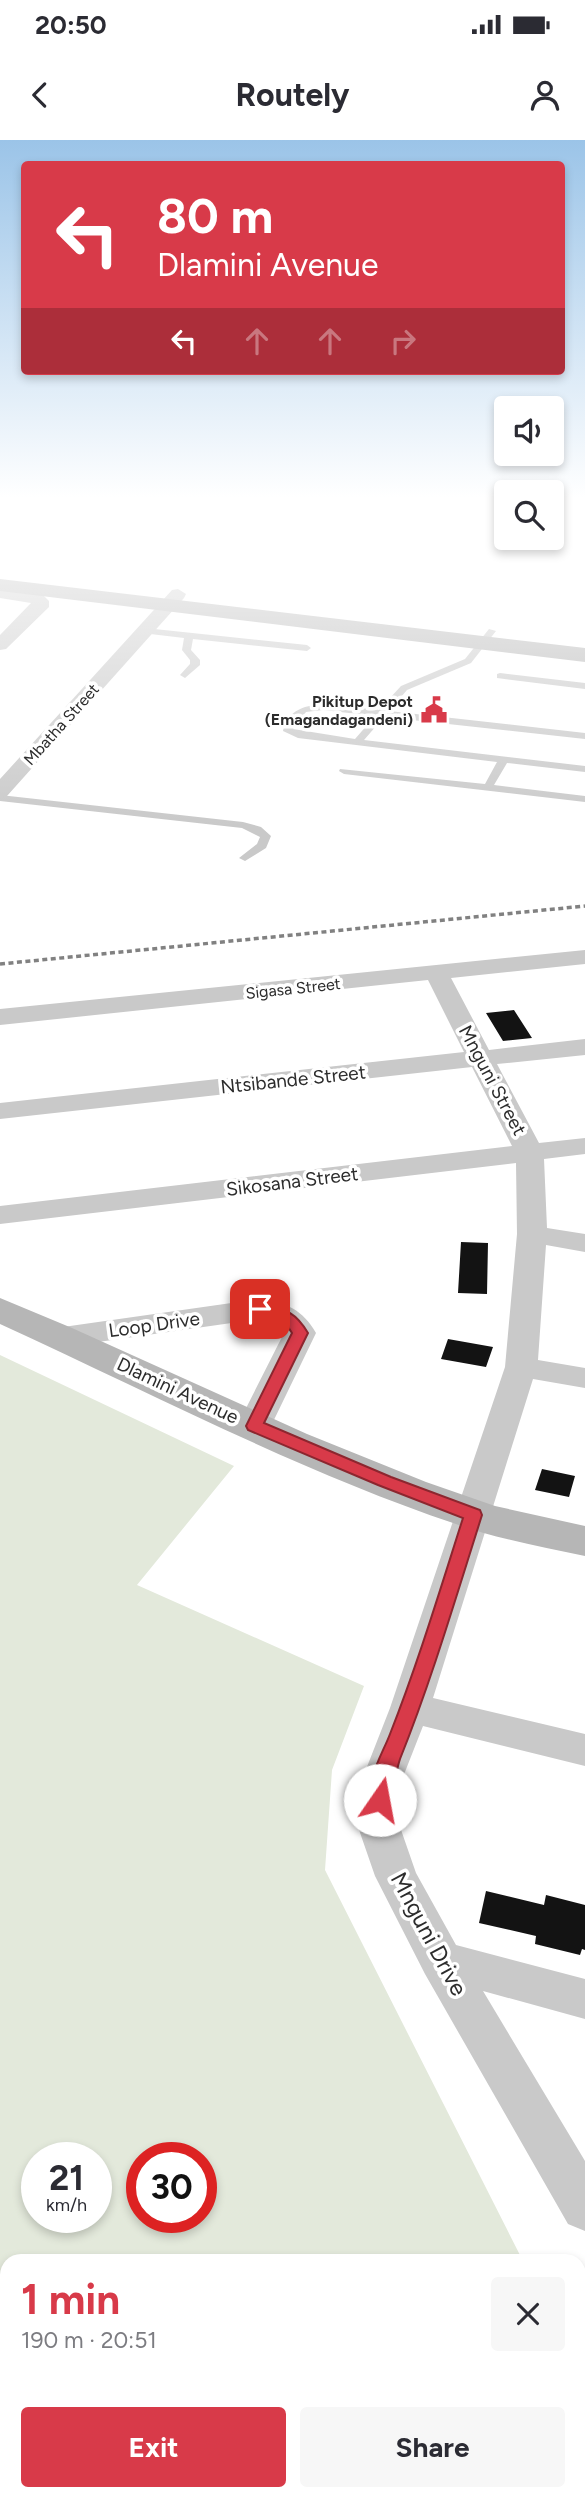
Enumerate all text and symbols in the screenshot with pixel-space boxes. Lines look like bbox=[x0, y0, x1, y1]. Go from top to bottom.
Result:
text: 20:50 bbox=[35, 9, 107, 41]
icon: back bbox=[21, 76, 59, 114]
text: Routely bbox=[235, 76, 350, 114]
icon: person bbox=[526, 76, 564, 114]
text: 80 m bbox=[157, 186, 273, 245]
icon: left bbox=[42, 189, 133, 280]
text: Dlamini Avenue bbox=[157, 246, 378, 284]
icon: left bbox=[165, 322, 203, 360]
icon: ahead bbox=[238, 322, 276, 360]
icon: ahead bbox=[311, 322, 349, 360]
icon: right bbox=[384, 322, 422, 360]
map controls bbox=[494, 396, 564, 550]
button: sound bbox=[494, 396, 564, 466]
button: search bbox=[494, 480, 564, 550]
street label: Mbatha Street bbox=[20, 680, 103, 769]
place label: Pikitup Depot (Emagandagandeni) bbox=[265, 692, 413, 729]
public building icon: Pikitup Depot (Emagandagandeni) bbox=[419, 695, 449, 725]
street label: Sigasa Street bbox=[245, 974, 342, 1003]
street label: Mnguni Street bbox=[454, 1021, 531, 1139]
street label: Ntsibande Street bbox=[219, 1060, 367, 1099]
street label: Sikosana Street bbox=[225, 1162, 359, 1201]
pin bbox=[230, 1279, 290, 1339]
icon: arrive bbox=[241, 1290, 279, 1328]
street label: Loop Drive bbox=[107, 1307, 201, 1342]
street label: Dlamini Avenue bbox=[113, 1352, 242, 1429]
position arrow bbox=[343, 1763, 417, 1837]
street label: Mnguni Drive bbox=[385, 1868, 473, 2000]
speed limit sign: 30 bbox=[126, 2142, 217, 2233]
text: 21 bbox=[49, 2157, 84, 2199]
text: km/h bbox=[46, 2194, 87, 2216]
text: 1 min bbox=[21, 2274, 120, 2325]
button: close bbox=[491, 2277, 565, 2351]
text: 190 m · 20:51 bbox=[21, 2326, 157, 2354]
button: Exit bbox=[21, 2407, 286, 2487]
button: Share bbox=[300, 2407, 565, 2487]

